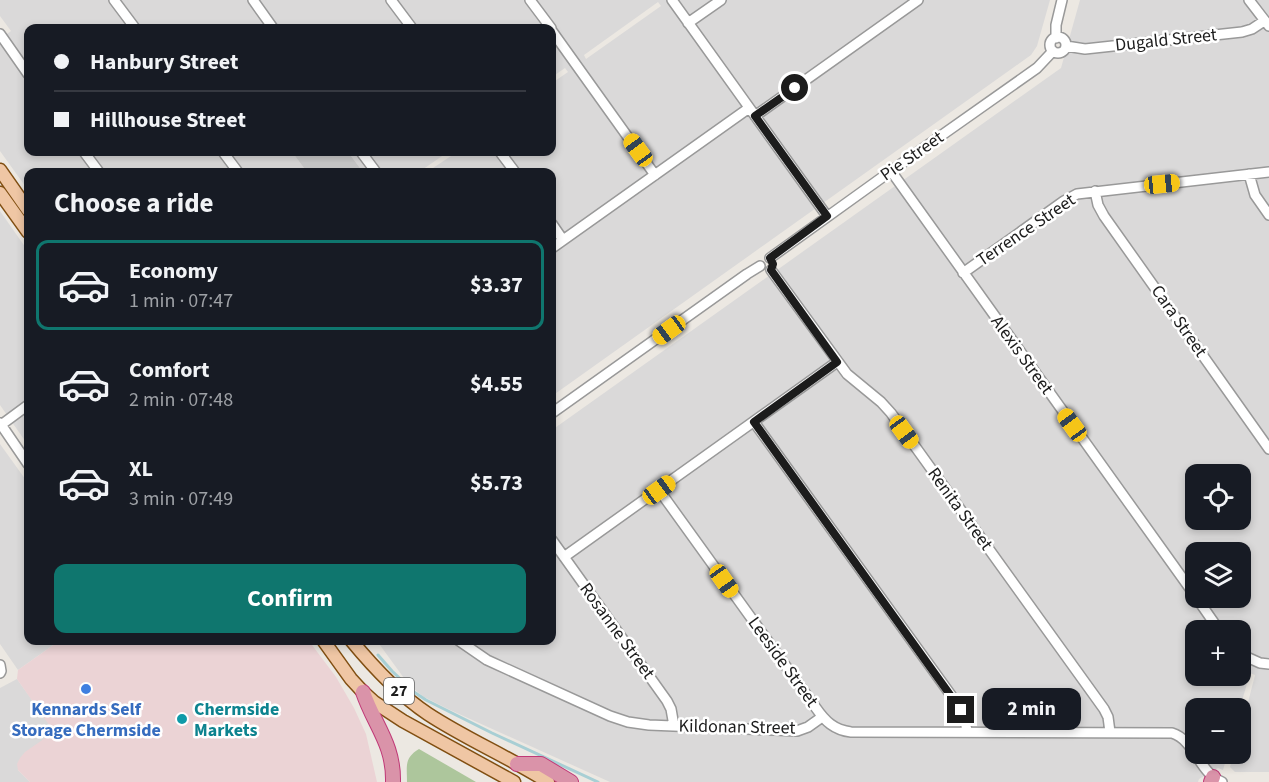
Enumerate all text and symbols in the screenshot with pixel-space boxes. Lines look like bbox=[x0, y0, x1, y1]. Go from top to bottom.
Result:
street label: Dugald Street bbox=[1114, 22, 1218, 58]
text: Hanbury Street bbox=[90, 46, 238, 78]
route start bbox=[781, 74, 808, 101]
text: Hillhouse Street bbox=[90, 104, 246, 136]
street label: Pie Street bbox=[875, 125, 949, 187]
car bbox=[620, 130, 656, 170]
car bbox=[1143, 173, 1181, 195]
text: Choose a ride bbox=[54, 184, 214, 223]
street label: Terrence Street bbox=[972, 188, 1080, 272]
text: Economy bbox=[129, 255, 218, 287]
icon: car bbox=[57, 258, 111, 312]
text: $3.37 bbox=[470, 269, 523, 301]
street label: Cara Street bbox=[1145, 280, 1213, 362]
text: 1 min · 07:47 bbox=[129, 287, 233, 315]
street label: Alexis Street bbox=[985, 310, 1059, 400]
car bbox=[649, 312, 689, 348]
text: Comfort bbox=[129, 354, 210, 386]
icon: car bbox=[57, 357, 111, 411]
text: $4.55 bbox=[470, 368, 523, 400]
text: 2 min · 07:48 bbox=[129, 386, 233, 414]
car bbox=[1054, 405, 1090, 445]
car bbox=[886, 412, 922, 452]
text: XL bbox=[129, 453, 153, 485]
icon: car bbox=[57, 456, 111, 510]
street label: Renita Street bbox=[921, 463, 999, 555]
map controls bbox=[1185, 464, 1251, 764]
button: locate bbox=[1185, 464, 1251, 530]
text: $5.73 bbox=[470, 467, 523, 499]
car bbox=[639, 472, 679, 508]
text: 3 min · 07:49 bbox=[129, 485, 233, 513]
button: layers bbox=[1185, 542, 1251, 608]
car bbox=[706, 561, 742, 601]
button: Confirm bbox=[54, 564, 526, 633]
street label: Rosanne Street bbox=[573, 578, 661, 684]
street label: Leeside Street bbox=[742, 612, 824, 712]
button: + bbox=[1185, 620, 1251, 686]
road number: 27 bbox=[384, 678, 414, 704]
marker: Kennards Self Storage Chermside bbox=[79, 682, 93, 696]
callout: 2 min bbox=[982, 689, 1081, 731]
text: 2 min bbox=[1007, 695, 1056, 723]
route end bbox=[947, 696, 974, 723]
place label: Kennards Self Storage Chermside bbox=[11, 697, 161, 743]
place label: Chermside Markets bbox=[194, 697, 279, 743]
button: − bbox=[1185, 698, 1251, 764]
marker: Chermside Markets bbox=[175, 712, 189, 726]
street label: Kildonan Street bbox=[678, 713, 796, 741]

